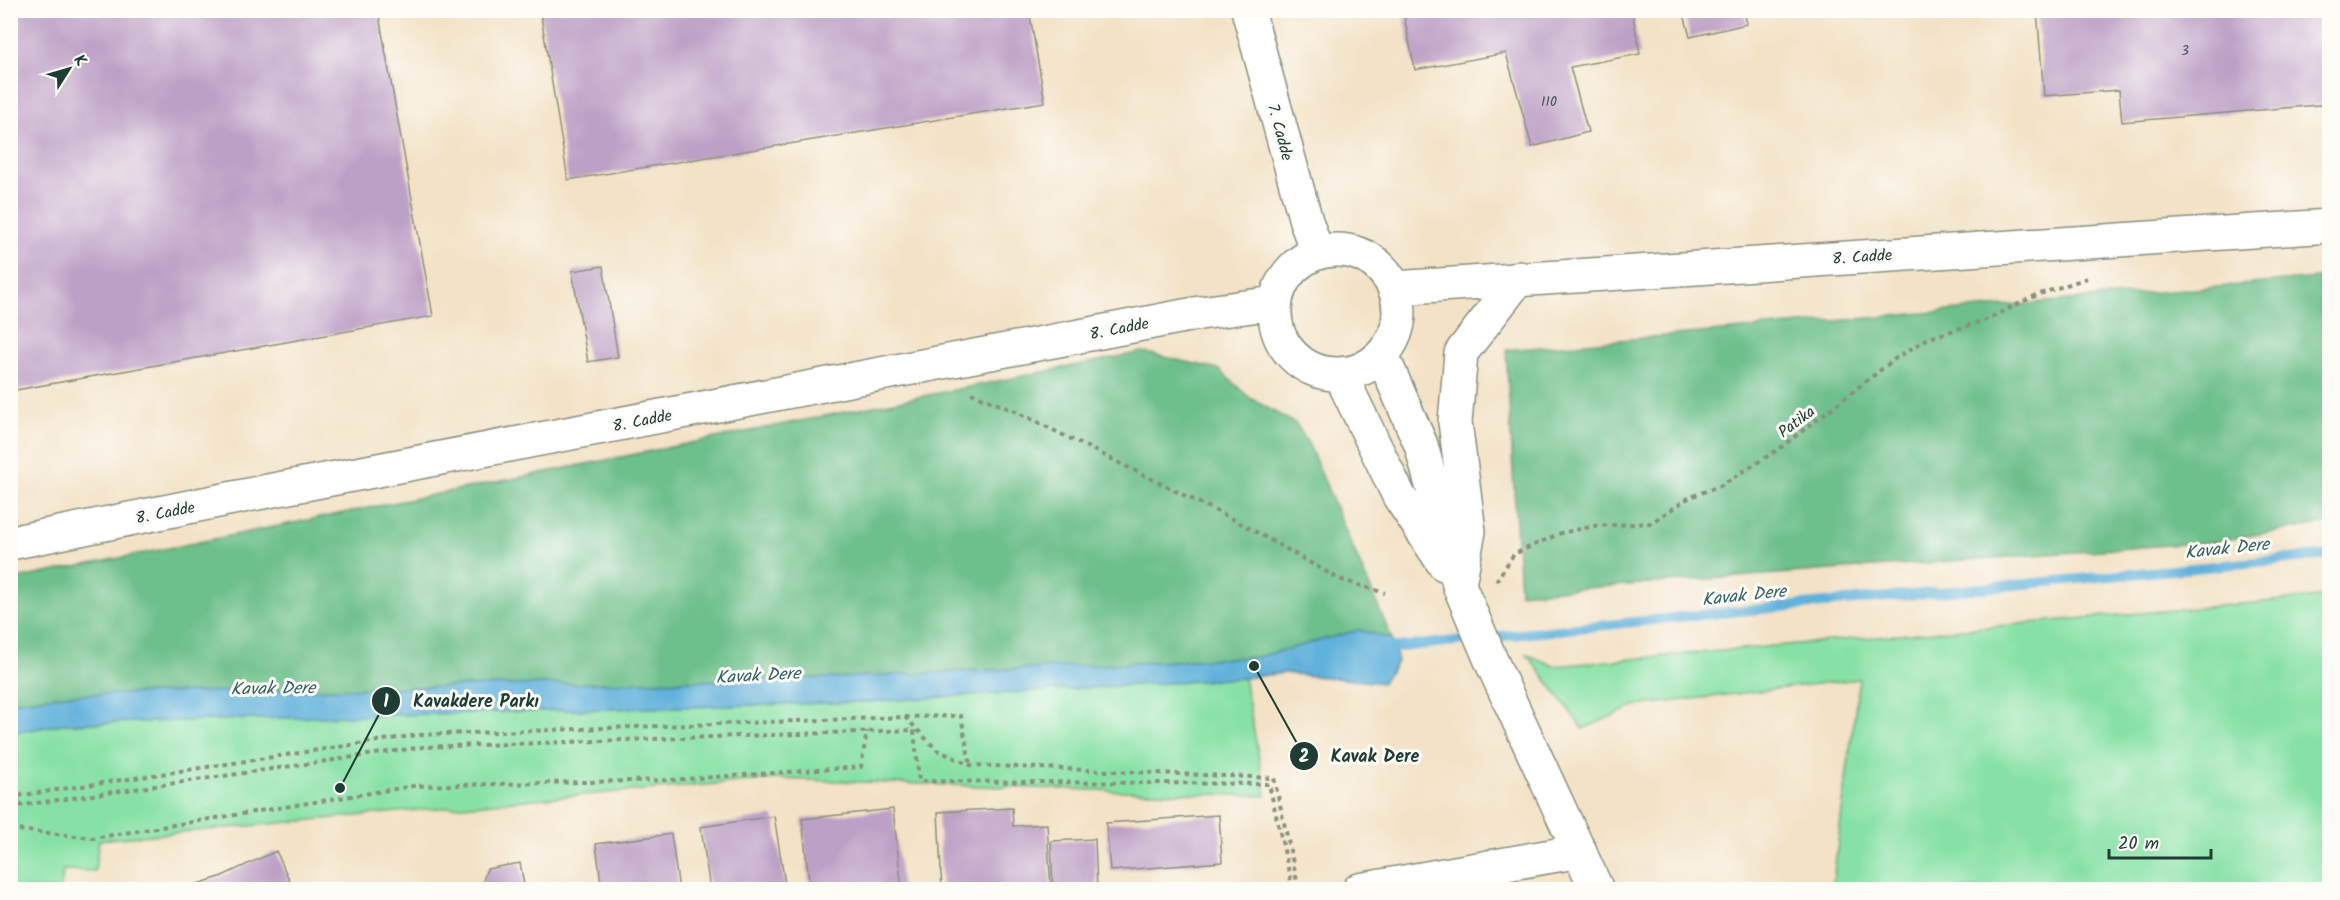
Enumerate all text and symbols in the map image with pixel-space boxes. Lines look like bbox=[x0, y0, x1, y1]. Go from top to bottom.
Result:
north arrow bbox=[39, 39, 99, 99]
house number: 3 bbox=[2181, 40, 2189, 62]
text: K bbox=[67, 50, 93, 73]
house number: 110 bbox=[1541, 91, 1557, 113]
street label: 7. Cadde bbox=[1260, 101, 1299, 164]
street label: 8. Cadde bbox=[1831, 243, 1893, 272]
street label: 8. Cadde bbox=[1087, 311, 1151, 347]
street label: Patika bbox=[1773, 400, 1821, 445]
street label: 8. Cadde bbox=[610, 403, 674, 439]
street label: 8. Cadde bbox=[133, 495, 197, 531]
water label: Kavak Dere bbox=[2184, 530, 2273, 568]
water label: Kavak Dere bbox=[1701, 577, 1790, 615]
water label: Kavak Dere bbox=[715, 660, 803, 693]
water label: Kavak Dere bbox=[231, 674, 317, 705]
callout: Kavakdere Parkı bbox=[371, 683, 551, 719]
text: 1 bbox=[383, 688, 389, 717]
text: Kavakdere Parkı bbox=[413, 688, 539, 717]
callout: Kavak Dere bbox=[1289, 738, 1432, 774]
text: 2 bbox=[1299, 743, 1309, 772]
text: Kavak Dere bbox=[1331, 743, 1420, 772]
scale bar bbox=[2109, 822, 2211, 860]
text: 20 m bbox=[2118, 830, 2159, 859]

